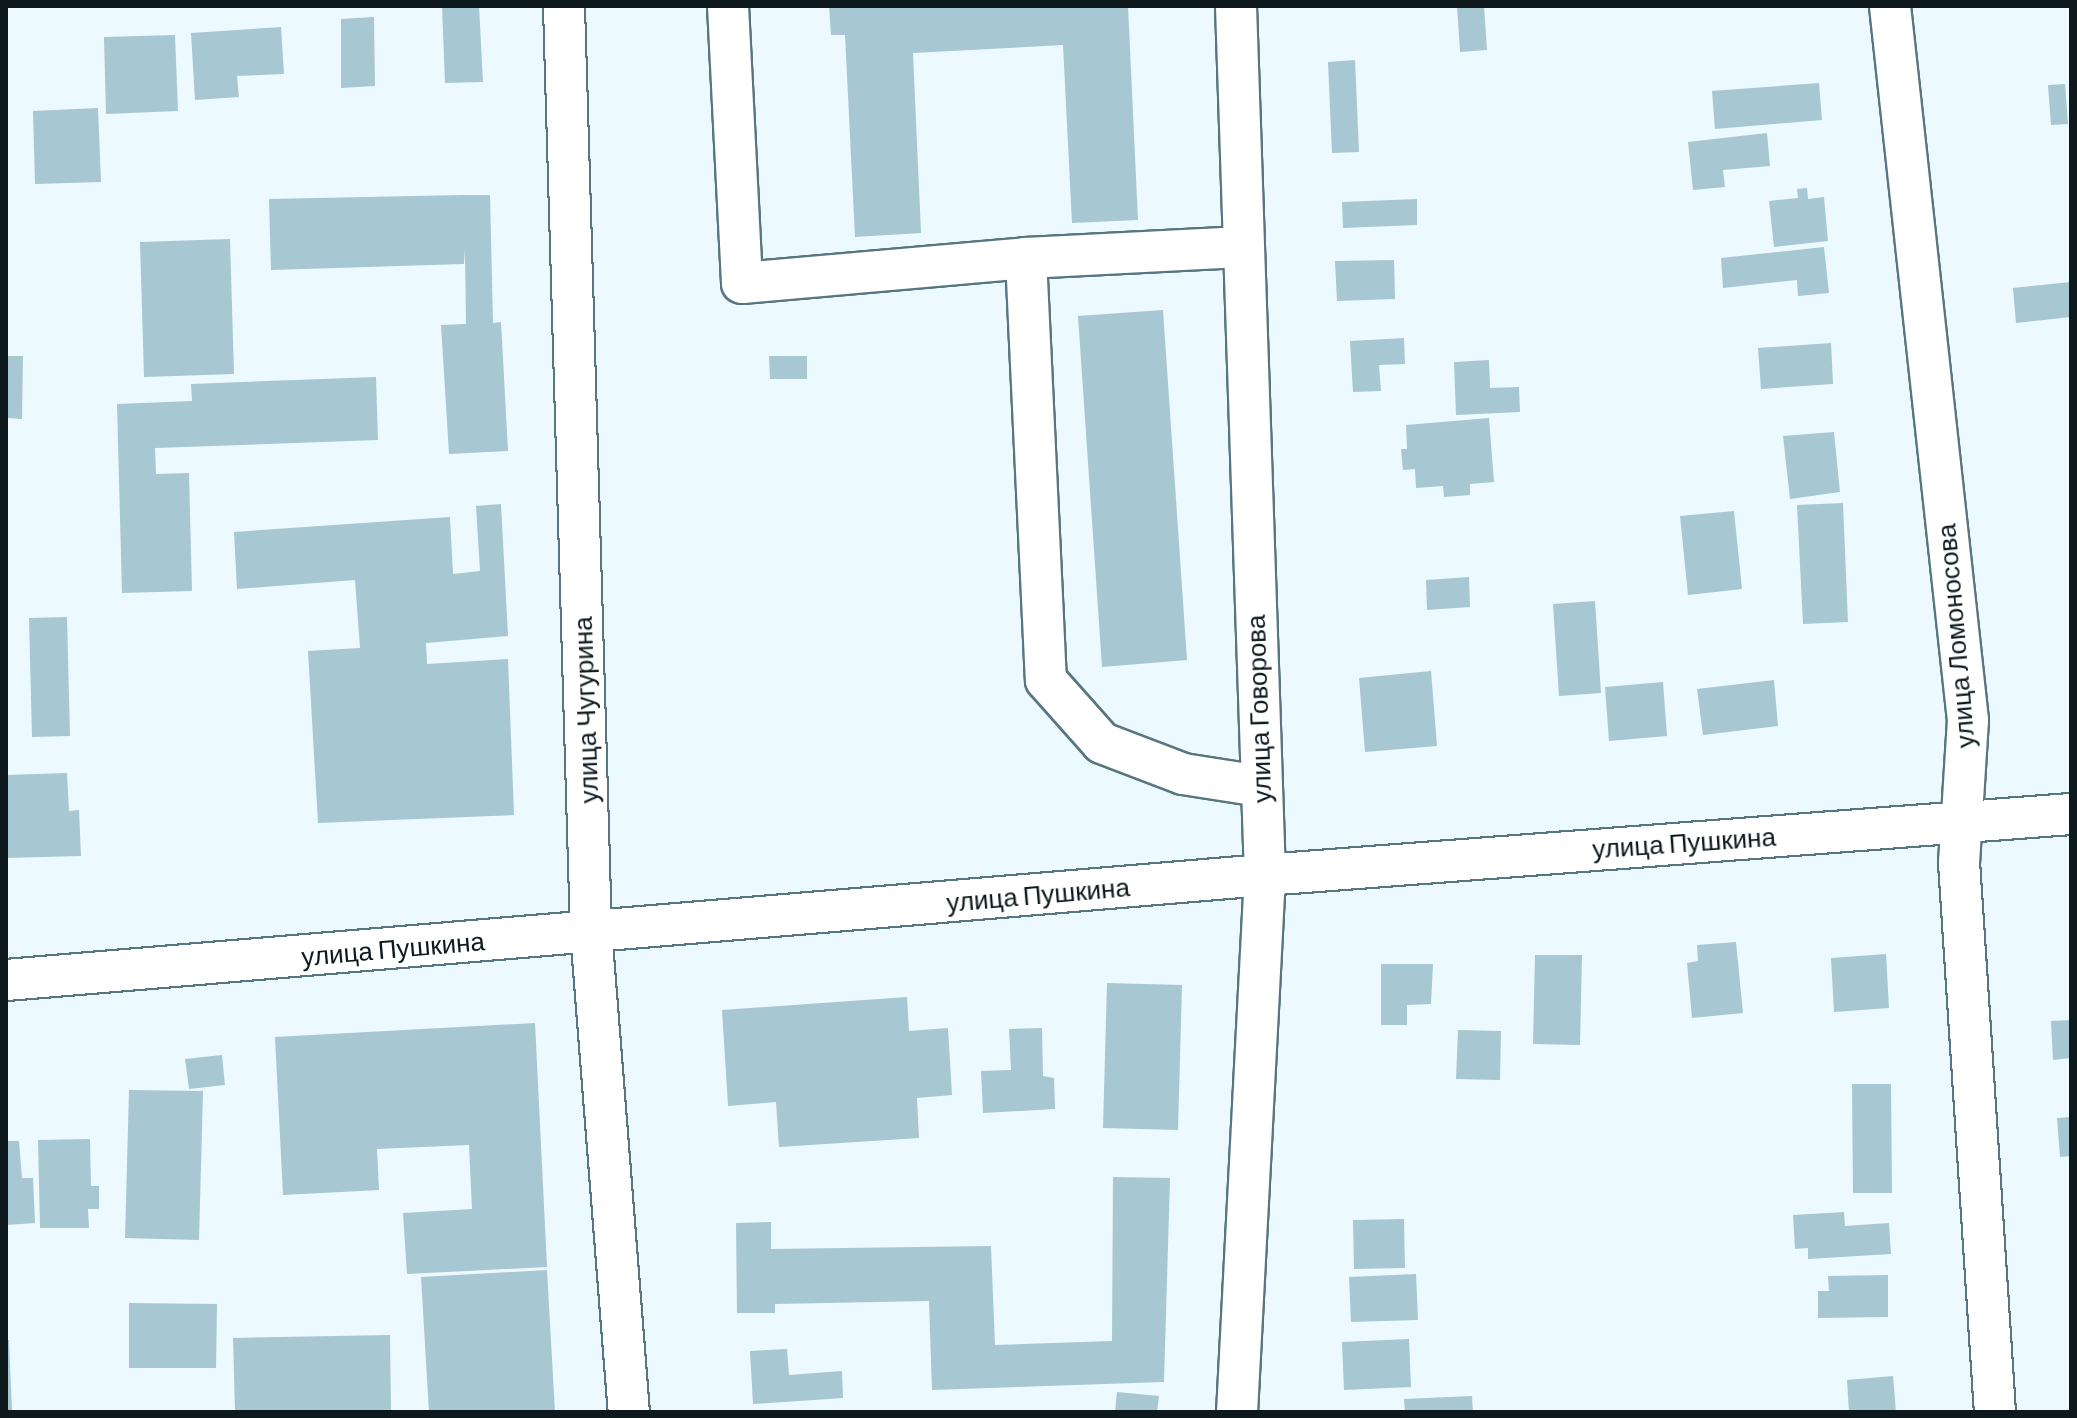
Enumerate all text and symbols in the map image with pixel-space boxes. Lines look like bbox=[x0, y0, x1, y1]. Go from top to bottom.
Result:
street label: улица Ломоносова bbox=[1930, 523, 1980, 749]
street label: улица Говорова bbox=[1239, 614, 1277, 804]
street label: улица Чугурина bbox=[566, 616, 604, 804]
street label: улица Пушкина bbox=[1591, 820, 1777, 864]
street label: улица Пушкина bbox=[945, 870, 1131, 918]
street label: улица Пушкина bbox=[300, 924, 486, 972]

